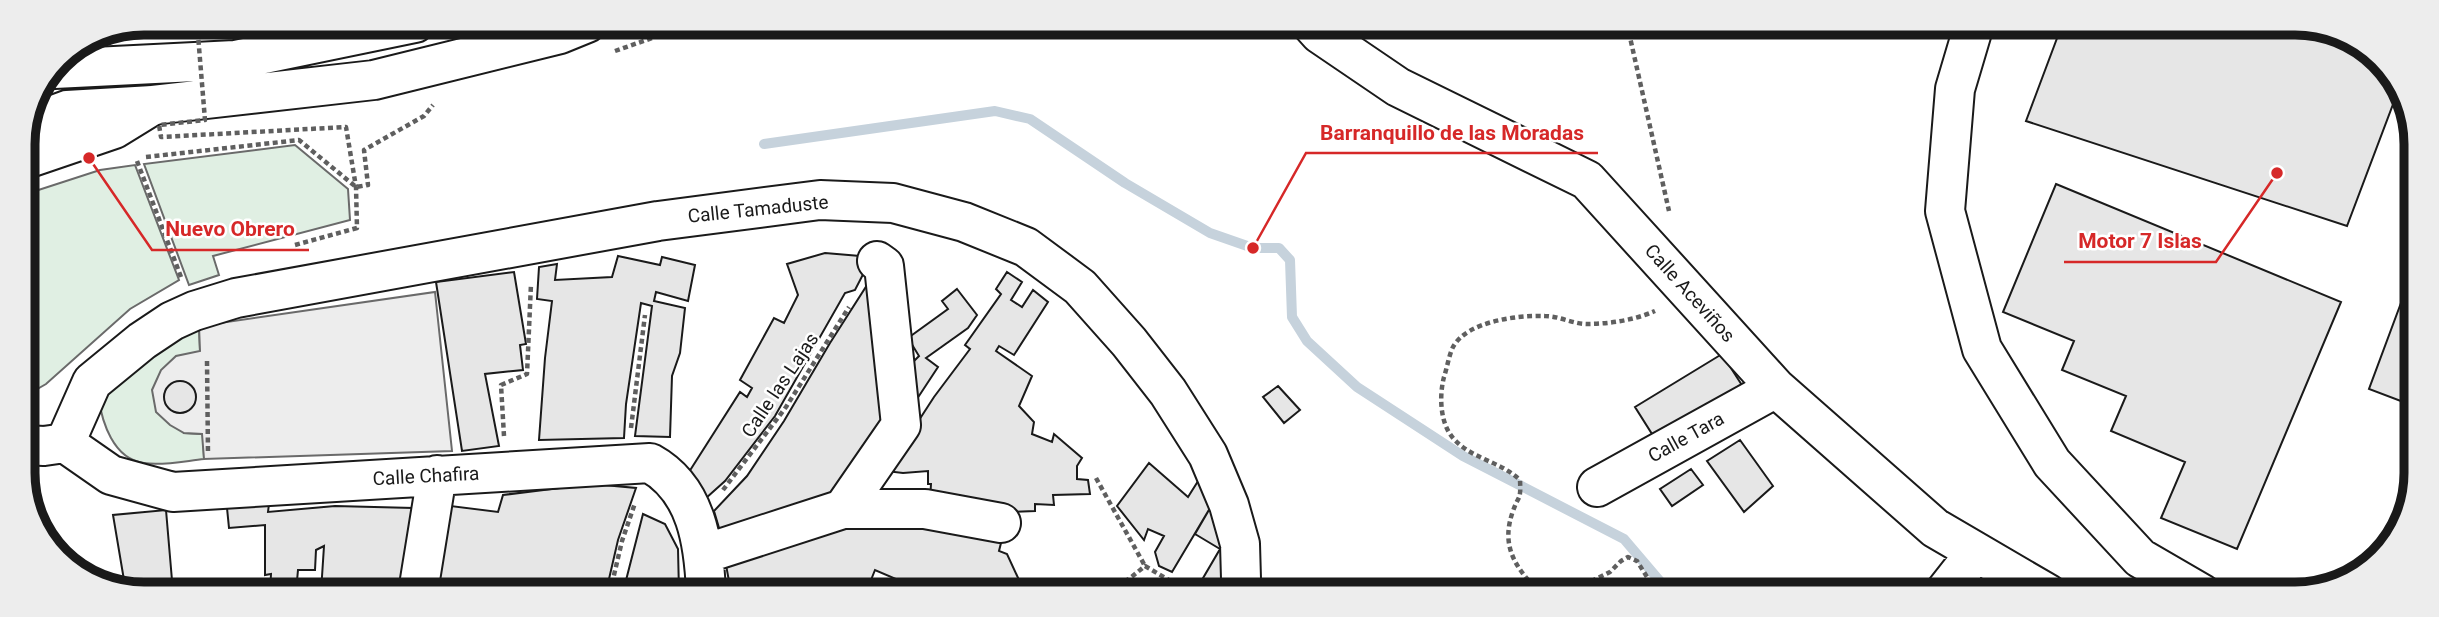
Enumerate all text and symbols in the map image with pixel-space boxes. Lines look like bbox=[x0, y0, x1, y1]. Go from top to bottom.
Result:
callout: Barranquillo de las Moradas bbox=[1306, 111, 1598, 153]
text: Barranquillo de las Moradas bbox=[1320, 121, 1584, 145]
street label: Calle Tamaduste bbox=[687, 190, 829, 228]
callout: Nuevo Obrero bbox=[152, 208, 309, 250]
text: Nuevo Obrero bbox=[165, 217, 295, 241]
callout: Motor 7 Islas bbox=[2064, 220, 2216, 262]
text: Motor 7 Islas bbox=[2078, 229, 2202, 253]
street label: Calle Aceviños bbox=[1640, 239, 1740, 347]
street label: Calle las Lajas bbox=[737, 328, 823, 442]
street label: Calle Tara bbox=[1644, 407, 1728, 467]
street label: Calle Chafira bbox=[372, 462, 480, 490]

